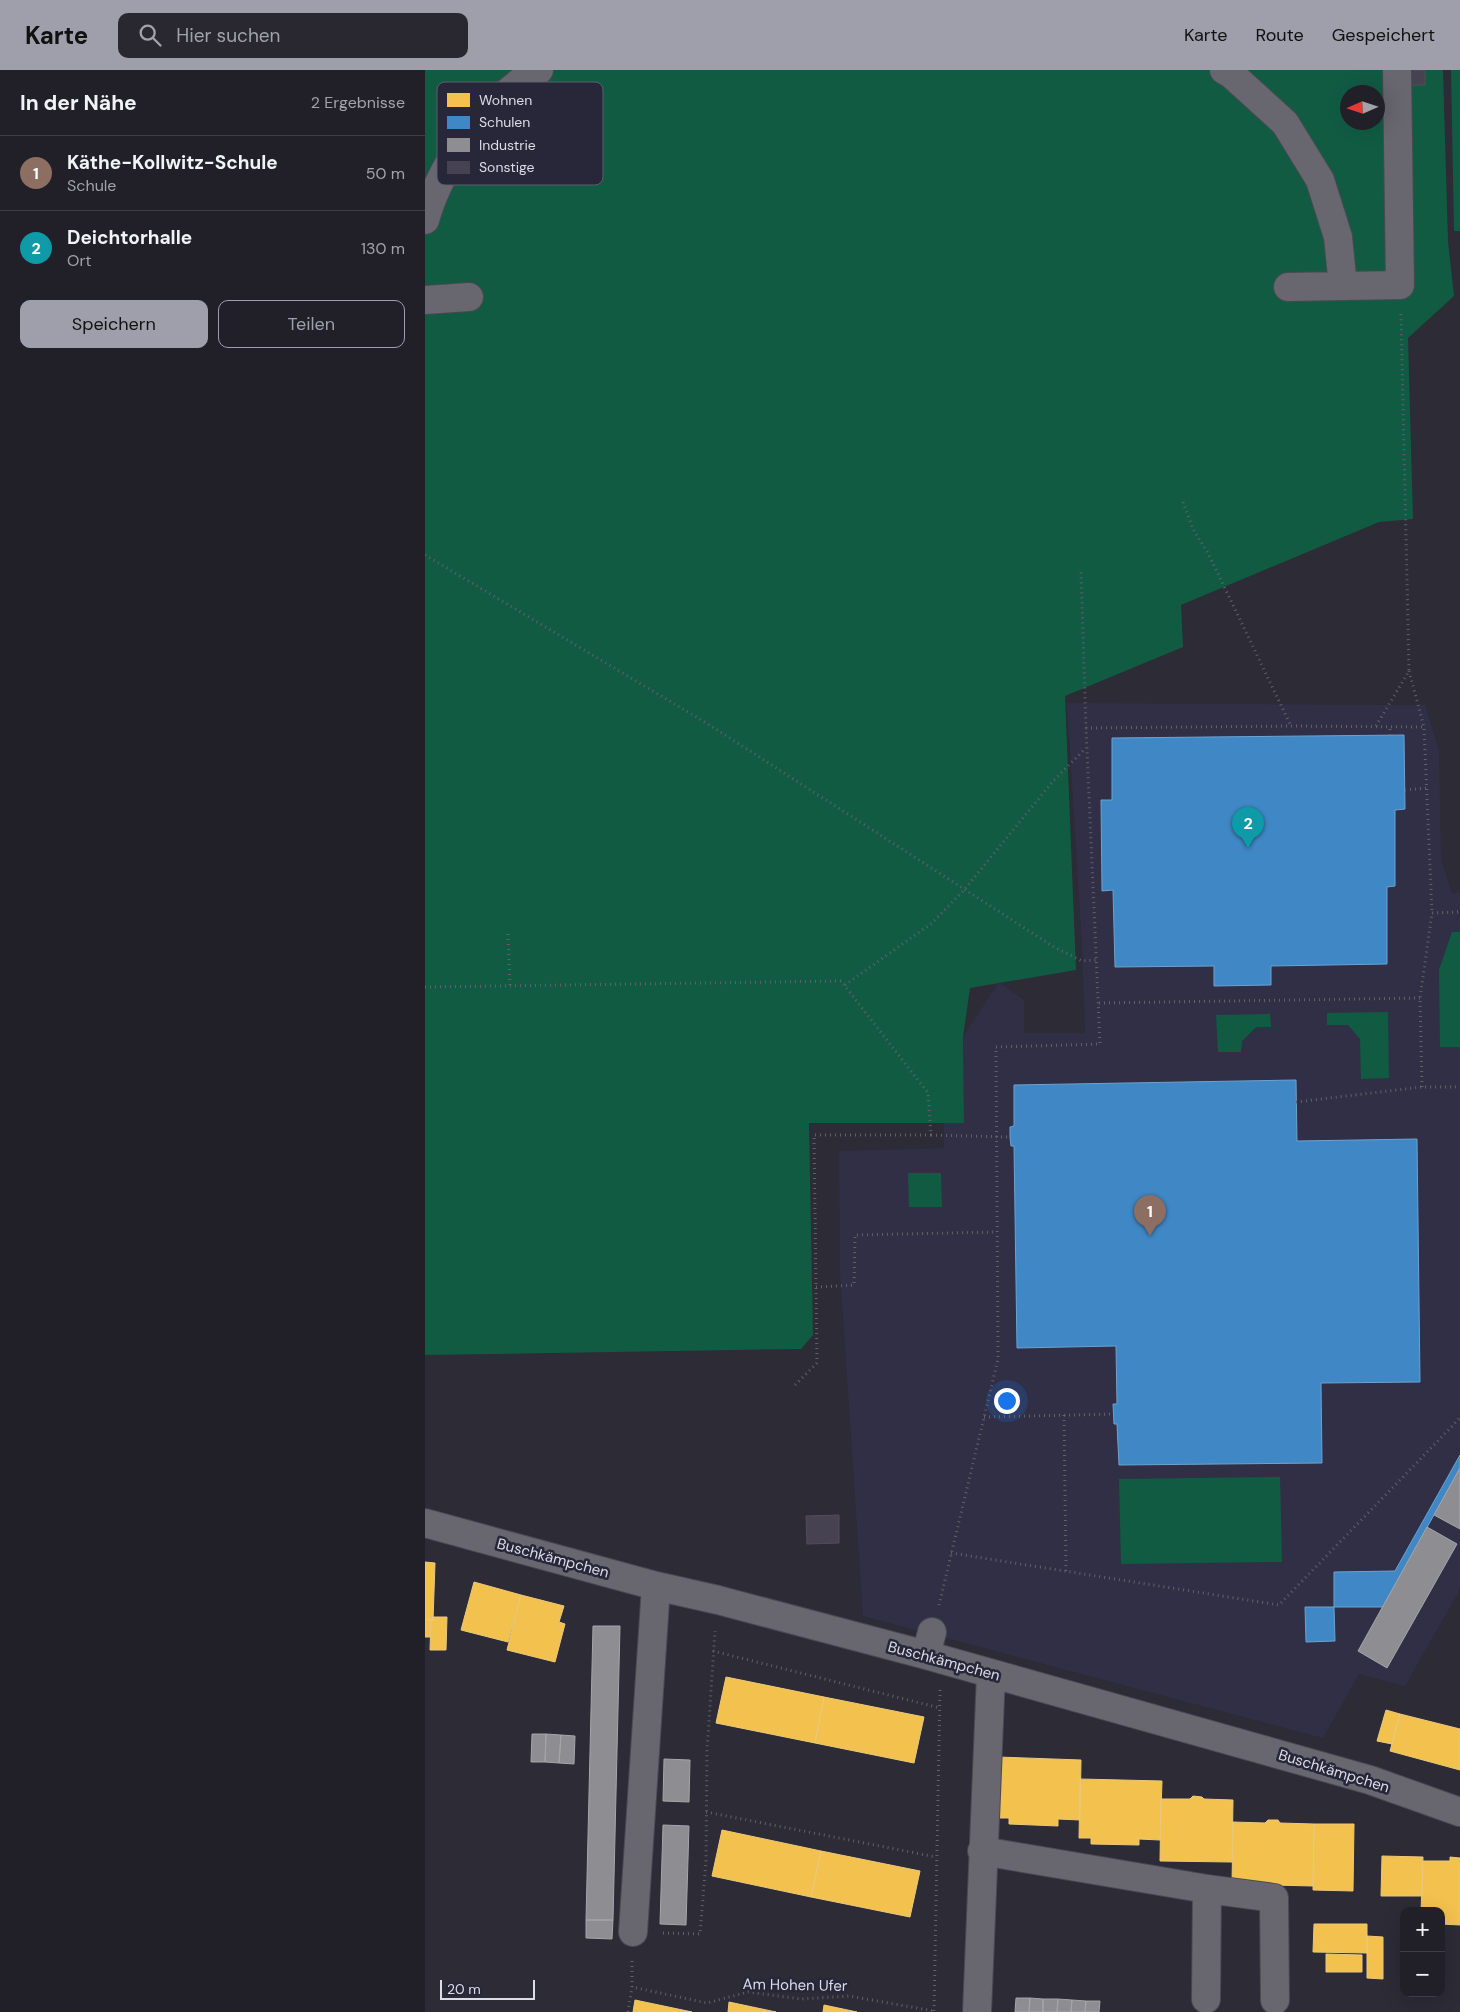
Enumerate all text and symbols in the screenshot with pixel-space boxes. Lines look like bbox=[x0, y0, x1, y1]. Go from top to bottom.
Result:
search box bbox=[118, 13, 468, 58]
text: Karte bbox=[25, 20, 88, 51]
icon: search bbox=[136, 21, 164, 49]
text: Hier suchen bbox=[176, 23, 281, 48]
text: Karte bbox=[1184, 23, 1228, 47]
text: Route bbox=[1256, 23, 1304, 47]
text: Gespeichert bbox=[1332, 23, 1435, 47]
legend bbox=[437, 82, 603, 185]
north arrow bbox=[1340, 85, 1385, 130]
text: In der Nähe bbox=[20, 89, 137, 117]
text: Wohnen bbox=[479, 91, 532, 109]
text: 2 Ergebnisse bbox=[311, 92, 405, 113]
text: Schulen bbox=[479, 113, 530, 131]
text: Industrie bbox=[479, 136, 536, 154]
text: Käthe-Kollwitz-Schule bbox=[67, 150, 278, 175]
text: Sonstige bbox=[479, 158, 535, 176]
text: 1 bbox=[33, 163, 39, 184]
text: 50 m bbox=[366, 163, 405, 184]
text: Schule bbox=[67, 175, 116, 196]
text: Deichtorhalle bbox=[67, 225, 192, 250]
text: 2 bbox=[31, 238, 41, 259]
text: 130 m bbox=[361, 238, 405, 259]
text: Ort bbox=[67, 250, 92, 271]
button: Speichern bbox=[20, 300, 208, 348]
button: Teilen bbox=[218, 300, 405, 348]
pin: 2 bbox=[1232, 807, 1264, 848]
pin: 1 bbox=[1134, 1195, 1166, 1236]
your location bbox=[994, 1388, 1020, 1414]
street label: Buschkämpchen bbox=[495, 1533, 611, 1583]
street label: Buschkämpchen bbox=[886, 1636, 1002, 1686]
street label: Buschkämpchen bbox=[1276, 1745, 1392, 1797]
map controls bbox=[1400, 1907, 1445, 1997]
button: + bbox=[1400, 1907, 1445, 1952]
button: − bbox=[1400, 1952, 1445, 1997]
street label: Am Hohen Ufer bbox=[742, 1974, 848, 1996]
scale bar bbox=[440, 1977, 535, 2000]
text: 20 m bbox=[447, 1980, 481, 1998]

